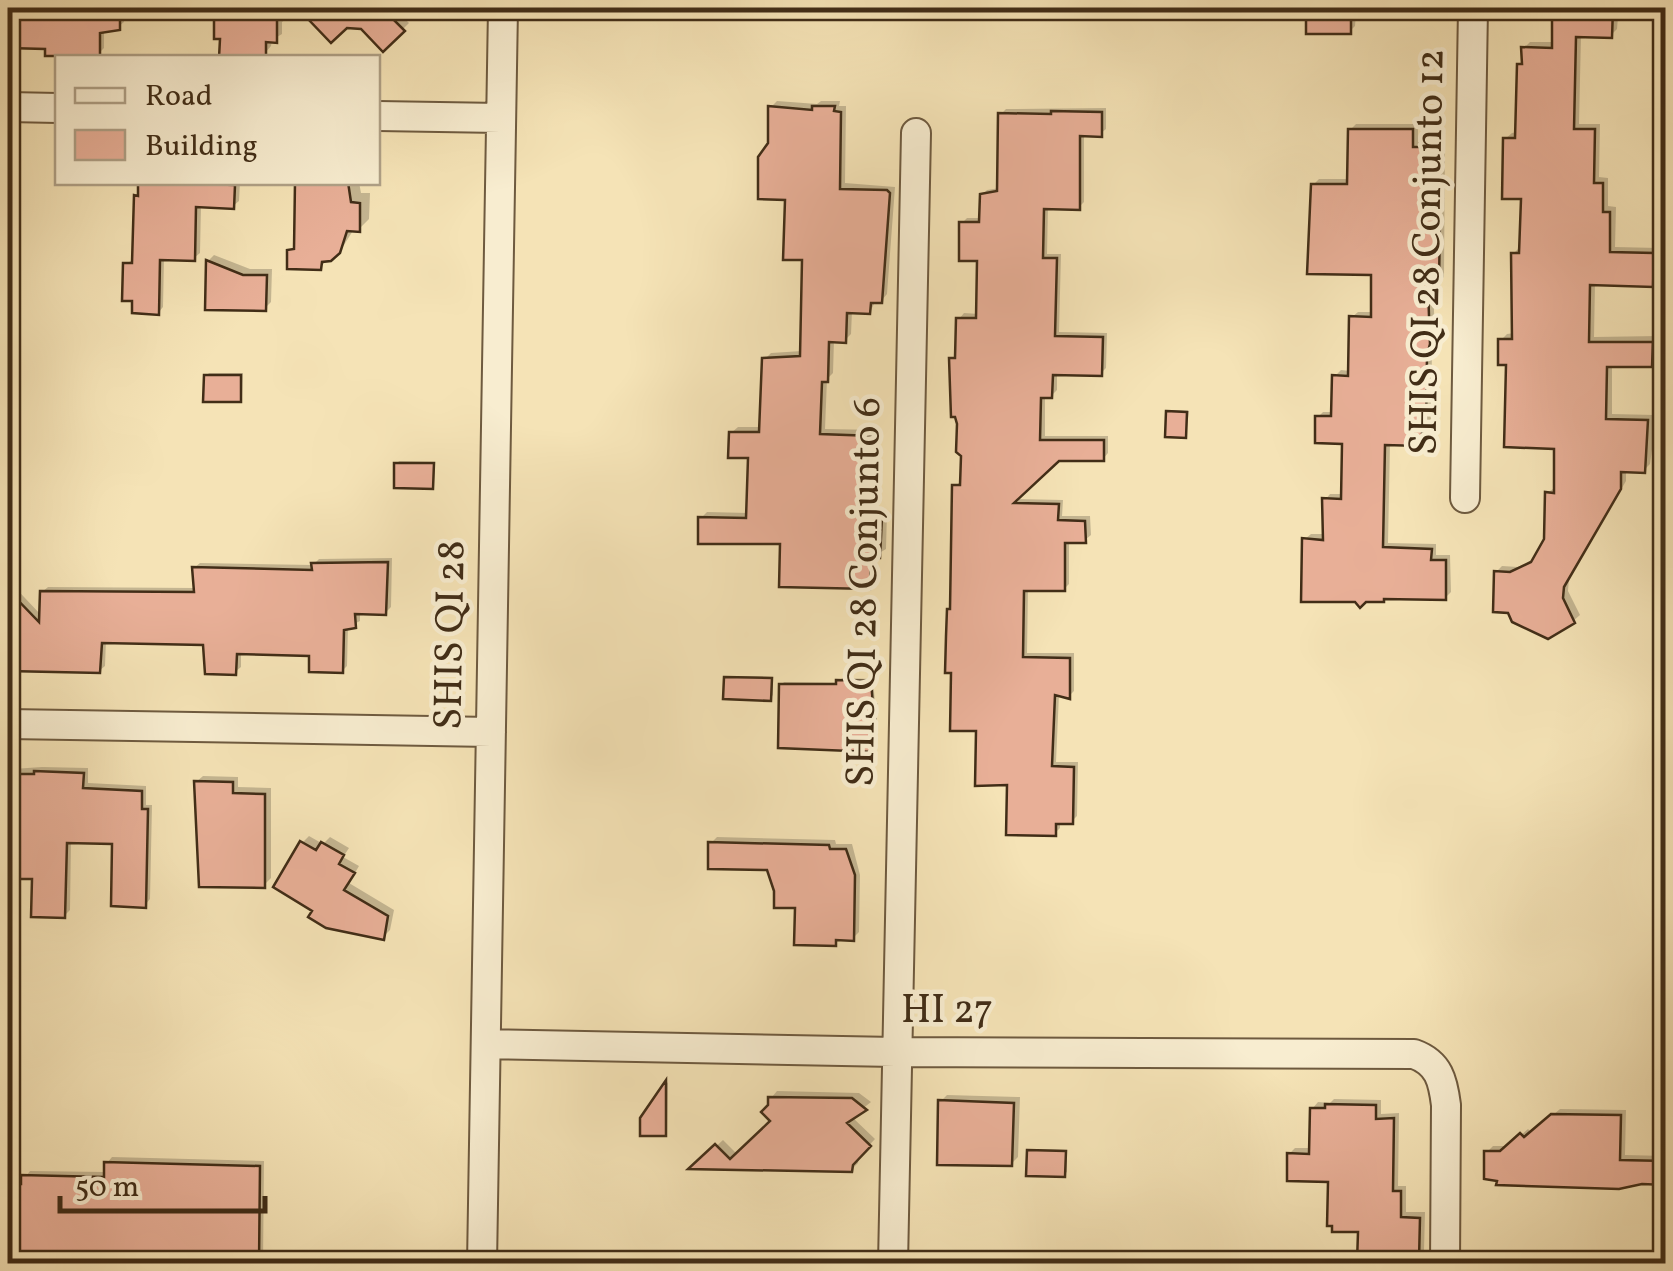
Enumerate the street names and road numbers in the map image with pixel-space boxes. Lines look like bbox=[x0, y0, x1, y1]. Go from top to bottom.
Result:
street label: SHIS QI 28 Conjunto 12 bbox=[1397, 48, 1461, 456]
street label: SHIS QI 28 Conjunto 6 bbox=[835, 397, 897, 787]
street label: SHIS QI 28 bbox=[422, 540, 482, 730]
street label: HI 27 bbox=[901, 984, 993, 1040]

